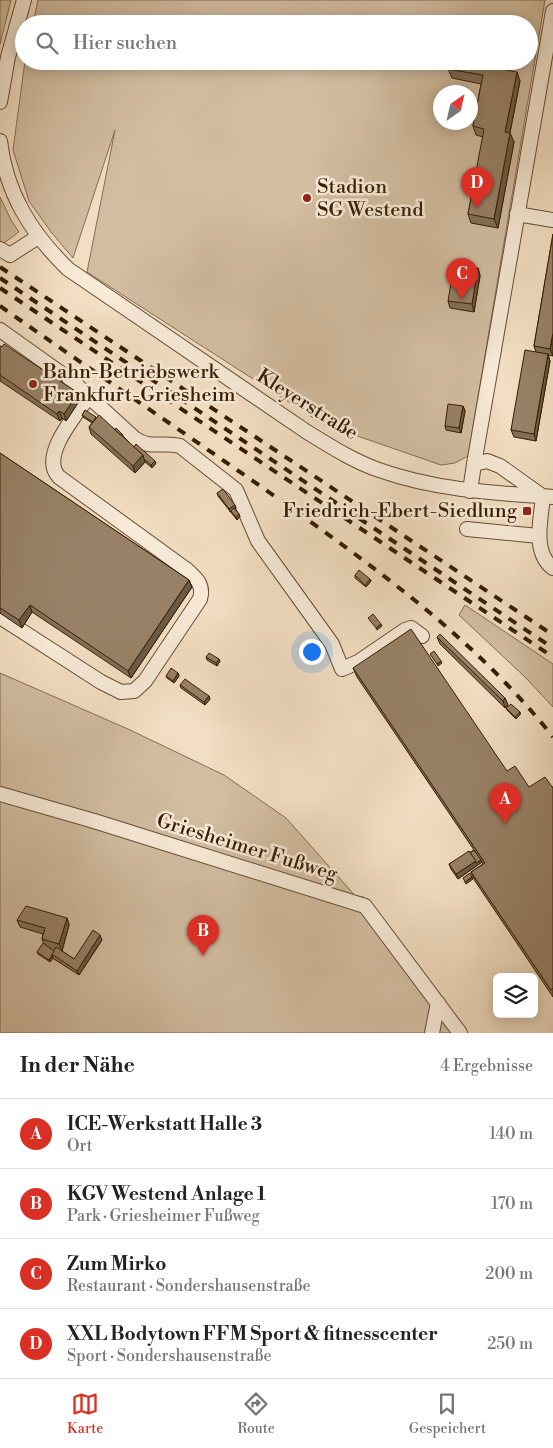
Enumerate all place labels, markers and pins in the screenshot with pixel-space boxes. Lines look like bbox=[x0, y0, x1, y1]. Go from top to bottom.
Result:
pin: D bbox=[461, 167, 493, 208]
place label: Stadion SG Westend bbox=[317, 175, 424, 223]
marker: Stadion SG Westend bbox=[301, 192, 313, 204]
pin: C bbox=[446, 258, 478, 299]
place label: Bahn-Betriebswerk Frankfurt-Griesheim bbox=[42, 360, 236, 408]
marker: Bahn-Betriebswerk Frankfurt-Griesheim bbox=[27, 378, 39, 390]
place label: Friedrich-Ebert-Siedlung bbox=[282, 499, 518, 524]
marker: Friedrich-Ebert-Siedlung bbox=[521, 505, 533, 517]
pin: A bbox=[489, 783, 521, 824]
pin: B bbox=[187, 915, 219, 956]

